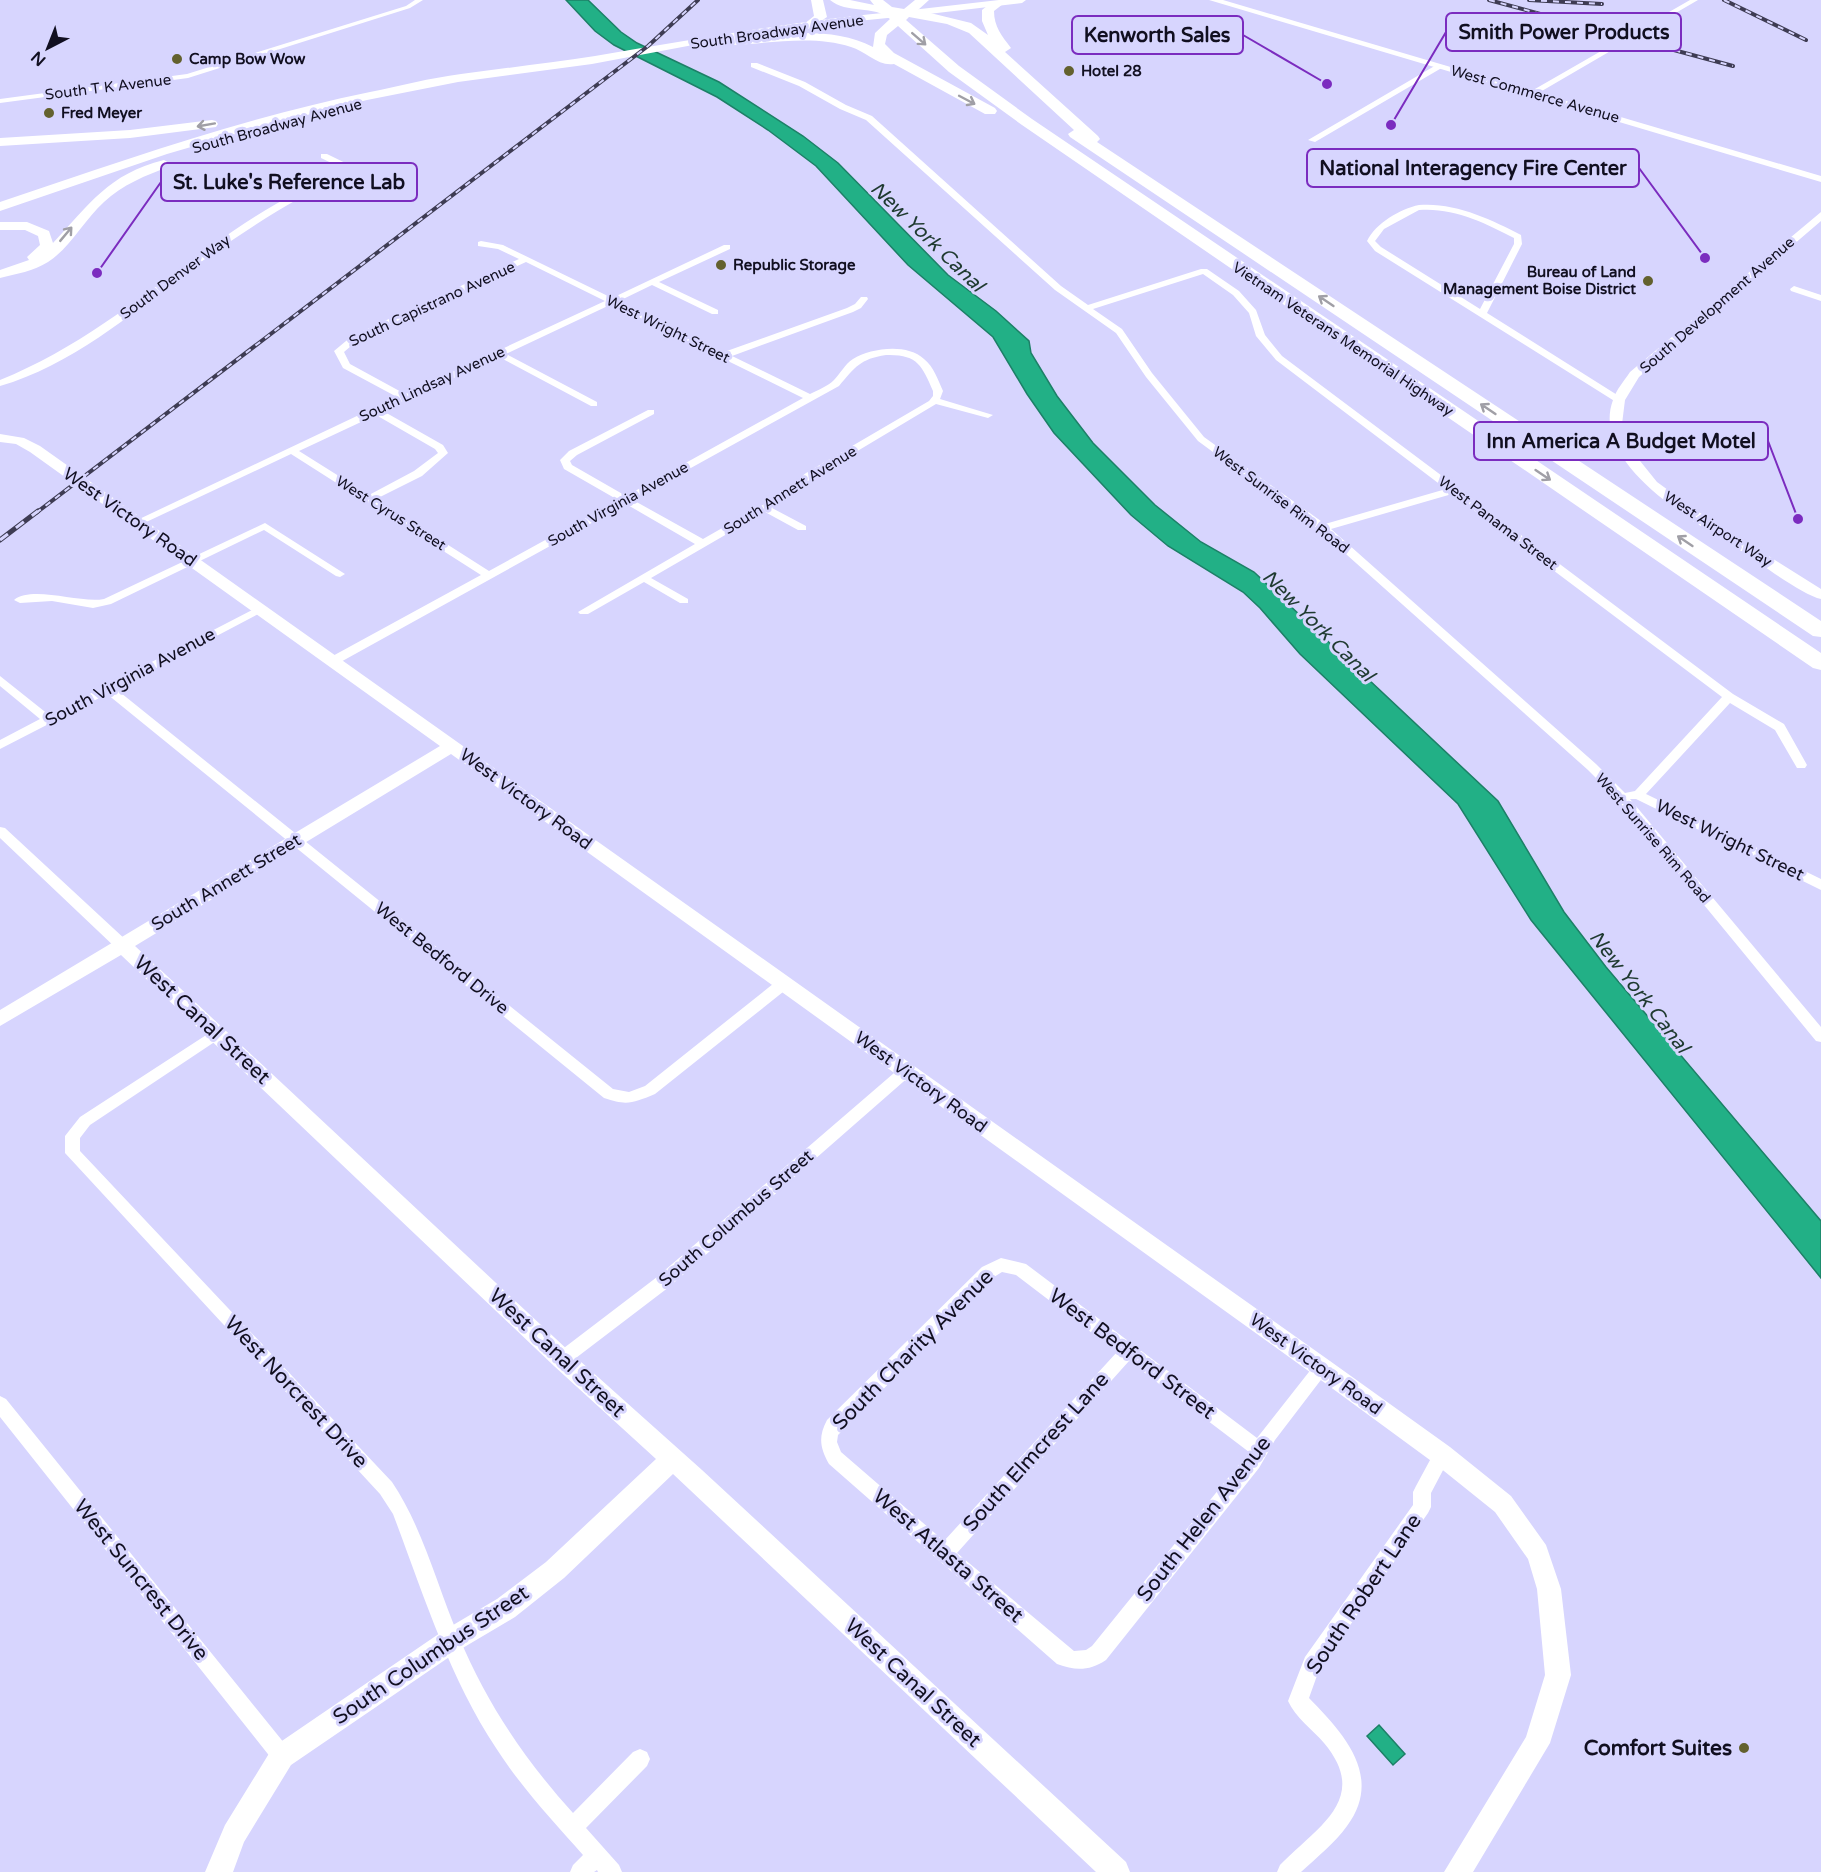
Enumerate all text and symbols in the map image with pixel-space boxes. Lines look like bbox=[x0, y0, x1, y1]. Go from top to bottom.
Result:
street label: South Broadway Avenue bbox=[689, 11, 865, 53]
callout: Smith Power Products bbox=[1446, 13, 1681, 51]
callout: Kenworth Sales bbox=[1072, 16, 1243, 54]
north arrow bbox=[18, 18, 78, 78]
text: Smith Power Products bbox=[1458, 21, 1670, 45]
text: Kenworth Sales bbox=[1084, 24, 1231, 48]
one-way arrow bbox=[911, 32, 926, 46]
text: N bbox=[27, 47, 50, 70]
place label: Camp Bow Wow bbox=[189, 50, 306, 69]
marker: Camp Bow Wow bbox=[170, 52, 184, 66]
street label: West Commerce Avenue bbox=[1449, 61, 1621, 127]
place label: Hotel 28 bbox=[1081, 62, 1142, 80]
marker: Hotel 28 bbox=[1062, 64, 1076, 78]
street label: South T K Avenue bbox=[44, 70, 172, 104]
one-way arrow bbox=[958, 94, 976, 106]
street label: South Broadway Avenue bbox=[190, 95, 364, 157]
place label: Fred Meyer bbox=[61, 104, 142, 123]
marker: Fred Meyer bbox=[42, 106, 56, 120]
one-way arrow bbox=[197, 119, 216, 130]
callout: National Interagency Fire Center bbox=[1307, 149, 1639, 187]
text: National Interagency Fire Center bbox=[1319, 157, 1627, 181]
callout: St. Luke's Reference Lab bbox=[161, 163, 417, 201]
text: St. Luke's Reference Lab bbox=[173, 171, 405, 195]
water label: New York Canal bbox=[865, 177, 990, 299]
one-way arrow bbox=[59, 227, 73, 242]
street label: South Denver Way bbox=[116, 231, 234, 323]
street label: South Development Avenue bbox=[1636, 233, 1798, 377]
place label: Republic Storage bbox=[733, 256, 856, 275]
street label: South Capistrano Avenue bbox=[346, 258, 518, 350]
marker: Republic Storage bbox=[714, 258, 728, 272]
street label: Vietnam Veterans Memorial Highway bbox=[1229, 258, 1457, 420]
place label: Bureau of Land Management Boise District bbox=[1443, 263, 1636, 299]
marker: Bureau of Land Management Boise District bbox=[1641, 274, 1655, 288]
street label: West Wright Street bbox=[603, 291, 733, 367]
one-way arrow bbox=[1317, 294, 1334, 307]
street label: South Lindsay Avenue bbox=[356, 342, 508, 426]
one-way arrow bbox=[1480, 403, 1497, 415]
callout: Inn America A Budget Motel bbox=[1474, 422, 1768, 460]
text: Inn America A Budget Motel bbox=[1486, 430, 1756, 454]
street label: South Annett Avenue bbox=[720, 442, 860, 538]
street label: West Sunrise Rim Road bbox=[1209, 443, 1353, 557]
street label: South Virginia Avenue bbox=[545, 458, 691, 550]
street label: West Victory Road bbox=[59, 463, 201, 571]
one-way arrow bbox=[1534, 469, 1550, 481]
street label: West Cyrus Street bbox=[333, 472, 450, 554]
street label: West Panama Street bbox=[1435, 472, 1561, 574]
street label: West Airport Way bbox=[1661, 487, 1775, 571]
one-way arrow bbox=[1677, 534, 1694, 546]
water label: New York Canal bbox=[1257, 565, 1381, 689]
street label: South Virginia Avenue bbox=[41, 623, 219, 731]
street label: West Victory Road bbox=[456, 744, 596, 854]
street label: West Sunrise Rim Road bbox=[1592, 769, 1714, 907]
street label: West Wright Street bbox=[1652, 795, 1808, 886]
street label: South Annett Street bbox=[147, 829, 305, 935]
street label: West Bedford Drive bbox=[371, 897, 513, 1019]
water label: New York Canal bbox=[1584, 926, 1695, 1060]
street label: West Canal Street bbox=[129, 950, 275, 1090]
street label: West Victory Road bbox=[851, 1027, 991, 1137]
street label: South Columbus Street bbox=[654, 1145, 818, 1291]
street label: South Charity Avenue bbox=[827, 1264, 999, 1436]
street label: West Canal Street bbox=[484, 1283, 630, 1423]
street label: West Bedford Street bbox=[1044, 1283, 1220, 1425]
street label: West Victory Road bbox=[1246, 1309, 1386, 1419]
street label: West Norcrest Drive bbox=[219, 1311, 373, 1473]
street label: South Elmcrest Lane bbox=[958, 1367, 1114, 1537]
street label: South Helen Avenue bbox=[1132, 1431, 1276, 1607]
street label: West Atlasta Street bbox=[868, 1484, 1028, 1628]
street label: West Suncrest Drive bbox=[68, 1494, 214, 1666]
street label: South Robert Lane bbox=[1301, 1509, 1427, 1679]
street label: South Columbus Street bbox=[328, 1580, 534, 1730]
street label: West Canal Street bbox=[840, 1613, 986, 1753]
place label: Comfort Suites bbox=[1584, 1736, 1732, 1761]
marker: Comfort Suites bbox=[1737, 1741, 1751, 1755]

